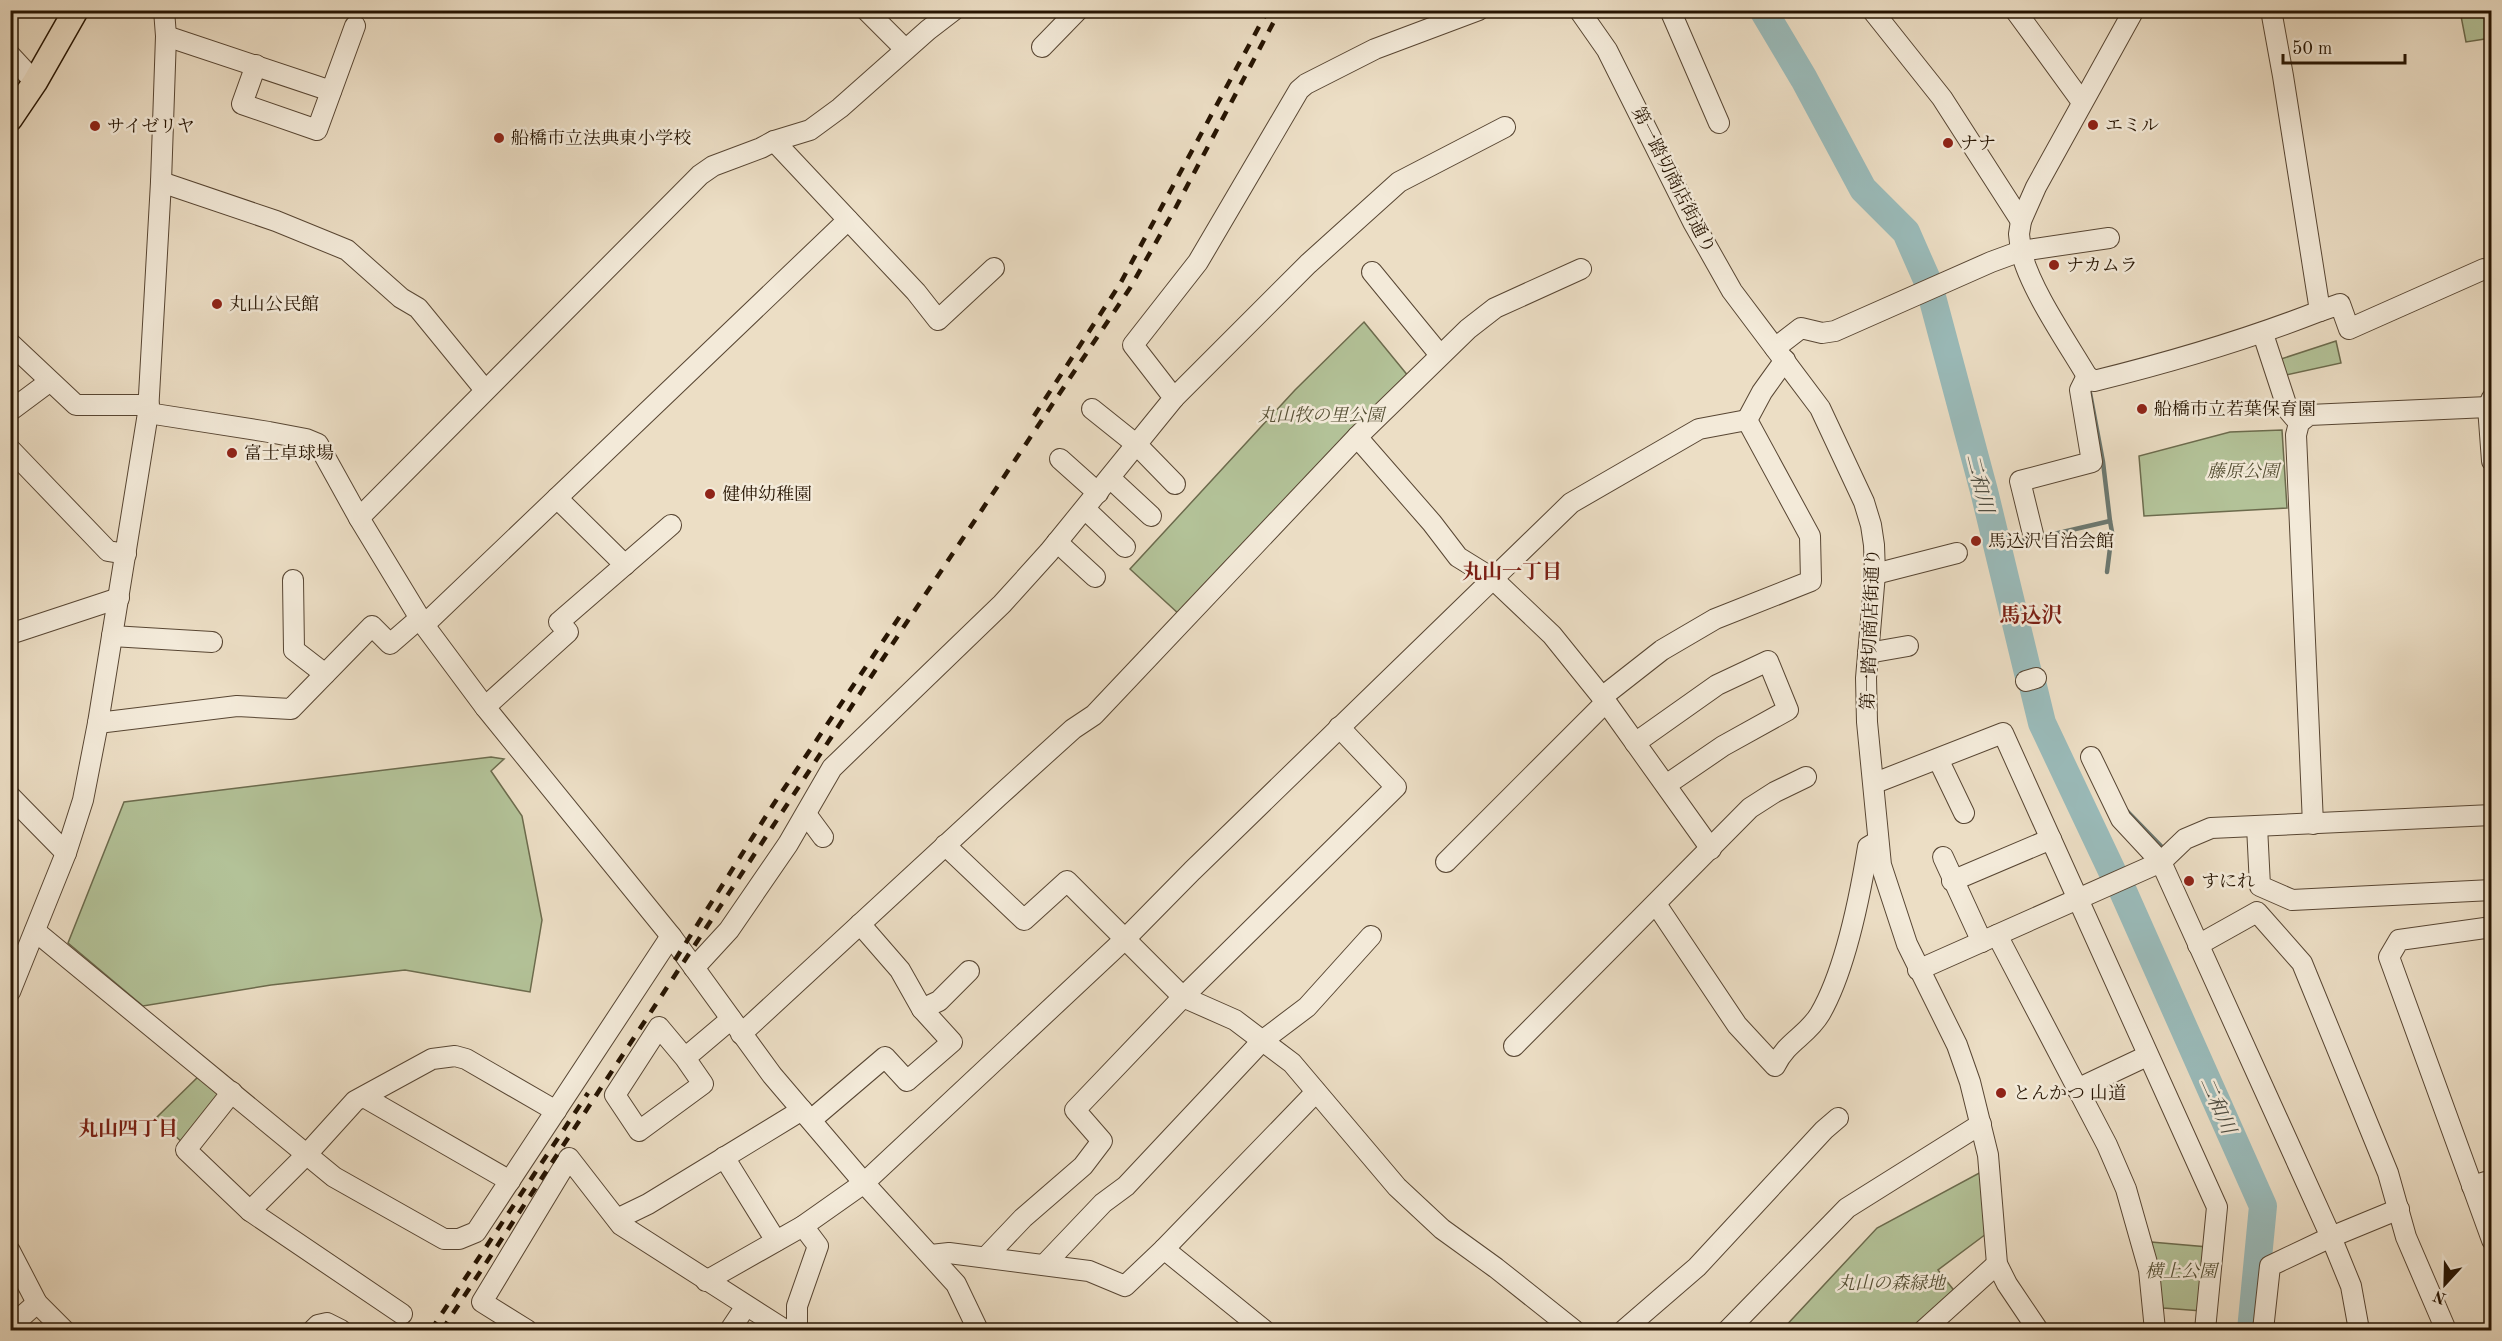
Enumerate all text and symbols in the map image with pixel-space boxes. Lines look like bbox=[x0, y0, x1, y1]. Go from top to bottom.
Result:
scale bar bbox=[2283, 27, 2404, 65]
text: 50 m bbox=[2292, 40, 2332, 58]
street label: 第一踏切商店街通り bbox=[1628, 103, 1720, 257]
place label: サイゼリヤ bbox=[107, 117, 195, 136]
place label: エミル bbox=[2105, 117, 2159, 135]
marker: エミル bbox=[2086, 118, 2100, 132]
marker: サイゼリヤ bbox=[88, 119, 102, 133]
place label: 船橋市立法典東小学校 bbox=[511, 128, 691, 148]
marker: 船橋市立法典東小学校 bbox=[492, 131, 506, 145]
place label: ナナ bbox=[1960, 135, 1996, 153]
marker: ナナ bbox=[1941, 136, 1955, 150]
place label: ナカムラ bbox=[2066, 257, 2138, 275]
marker: ナカムラ bbox=[2047, 258, 2061, 272]
place label: 丸山公民館 bbox=[229, 294, 319, 314]
marker: 丸山公民館 bbox=[210, 297, 224, 311]
place label: 船橋市立若葉保育園 bbox=[2154, 399, 2316, 419]
marker: 船橋市立若葉保育園 bbox=[2135, 402, 2149, 416]
park label: 丸山牧の里公園 bbox=[1258, 405, 1387, 425]
place label: 富士卓球場 bbox=[244, 443, 334, 463]
marker: 富士卓球場 bbox=[225, 446, 239, 460]
water label: 二和川 bbox=[1961, 451, 1997, 517]
park label: 藤原公園 bbox=[2207, 461, 2282, 481]
place label: 健伸幼稚園 bbox=[722, 484, 812, 504]
marker: 健伸幼稚園 bbox=[703, 487, 717, 501]
place label: 馬込沢自治会館 bbox=[1988, 531, 2114, 551]
marker: 馬込沢自治会館 bbox=[1969, 534, 1983, 548]
street label: 第一踏切商店街通り bbox=[1857, 548, 1883, 710]
district label: 丸山一丁目 bbox=[1462, 561, 1562, 583]
district label: 馬込沢 bbox=[2000, 603, 2063, 627]
place label: すにれ bbox=[2201, 872, 2255, 891]
marker: すにれ bbox=[2182, 874, 2196, 888]
water label: 二和川 bbox=[2195, 1074, 2240, 1139]
place label: とんかつ 山道 bbox=[2013, 1083, 2126, 1103]
marker: とんかつ 山道 bbox=[1994, 1086, 2008, 1100]
district label: 丸山四丁目 bbox=[78, 1118, 178, 1140]
north arrow bbox=[2415, 1254, 2475, 1314]
park label: 横上公園 bbox=[2145, 1261, 2220, 1281]
park label: 丸山の森緑地 bbox=[1837, 1273, 1947, 1293]
text: N bbox=[2431, 1286, 2449, 1306]

